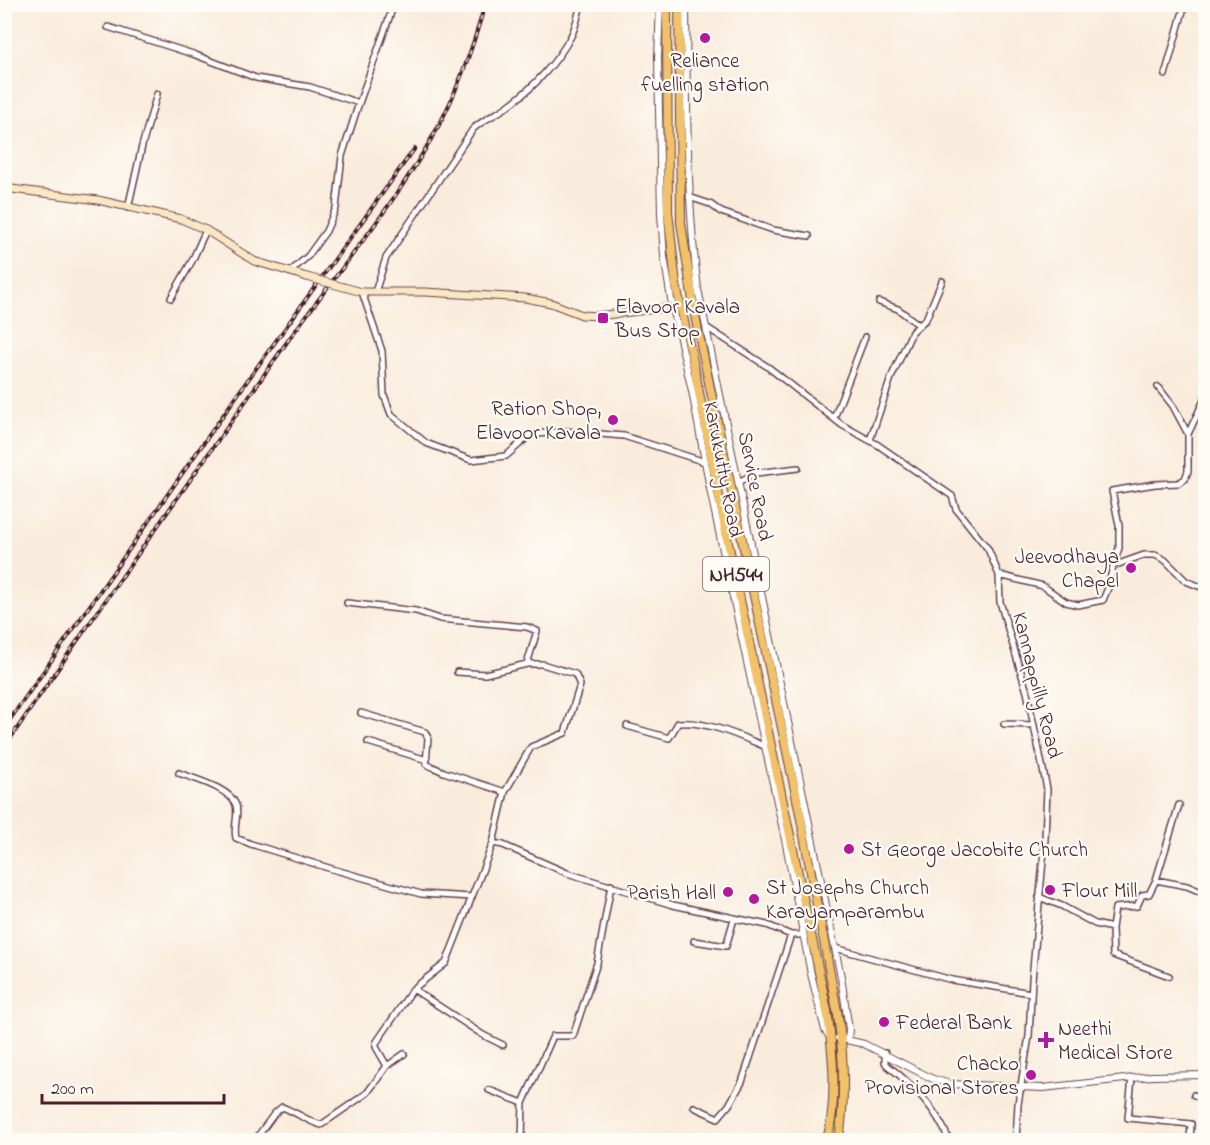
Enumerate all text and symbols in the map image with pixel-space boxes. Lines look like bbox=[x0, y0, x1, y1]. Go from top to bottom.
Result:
marker: Reliance fuelling station bbox=[698, 31, 712, 45]
place label: Reliance fuelling station bbox=[641, 47, 769, 103]
place label: Elavoor Kavala Bus Stop bbox=[614, 293, 740, 347]
marker: Elavoor Kavala Bus Stop bbox=[596, 311, 610, 325]
place label: Ration Shop, Elavoor Kavala bbox=[476, 395, 601, 449]
street label: Karukutty Road bbox=[692, 399, 750, 540]
marker: Ration Shop, Elavoor Kavala bbox=[606, 413, 620, 427]
street label: Service Road bbox=[729, 429, 779, 544]
place label: Jeevodhaya Chapel bbox=[1015, 543, 1119, 597]
road number: NH544 bbox=[703, 557, 769, 591]
marker: Jeevodhaya Chapel bbox=[1124, 561, 1138, 575]
street label: Kannappilly Road bbox=[1001, 609, 1069, 762]
place label: St George Jacobite Church bbox=[861, 836, 1088, 868]
marker: St George Jacobite Church bbox=[842, 842, 856, 856]
place label: St Josephs Church Karayamparambu bbox=[766, 874, 929, 930]
place label: Flour Mill bbox=[1061, 877, 1137, 907]
place label: Parish Hall bbox=[627, 879, 716, 909]
marker: Flour Mill bbox=[1043, 883, 1057, 897]
marker: Parish Hall bbox=[721, 885, 735, 899]
marker: St Josephs Church Karayamparambu bbox=[747, 892, 761, 906]
place label: Federal Bank bbox=[895, 1009, 1013, 1039]
marker: Federal Bank bbox=[877, 1015, 891, 1029]
place label: Neethi Medical Store bbox=[1058, 1015, 1173, 1069]
marker: Neethi Medical Store bbox=[1039, 1033, 1053, 1047]
place label: Chacko Provisional Stores bbox=[865, 1050, 1019, 1104]
scale bar bbox=[42, 1067, 224, 1105]
marker: Chacko Provisional Stores bbox=[1024, 1068, 1038, 1082]
text: 200 m bbox=[51, 1077, 94, 1103]

